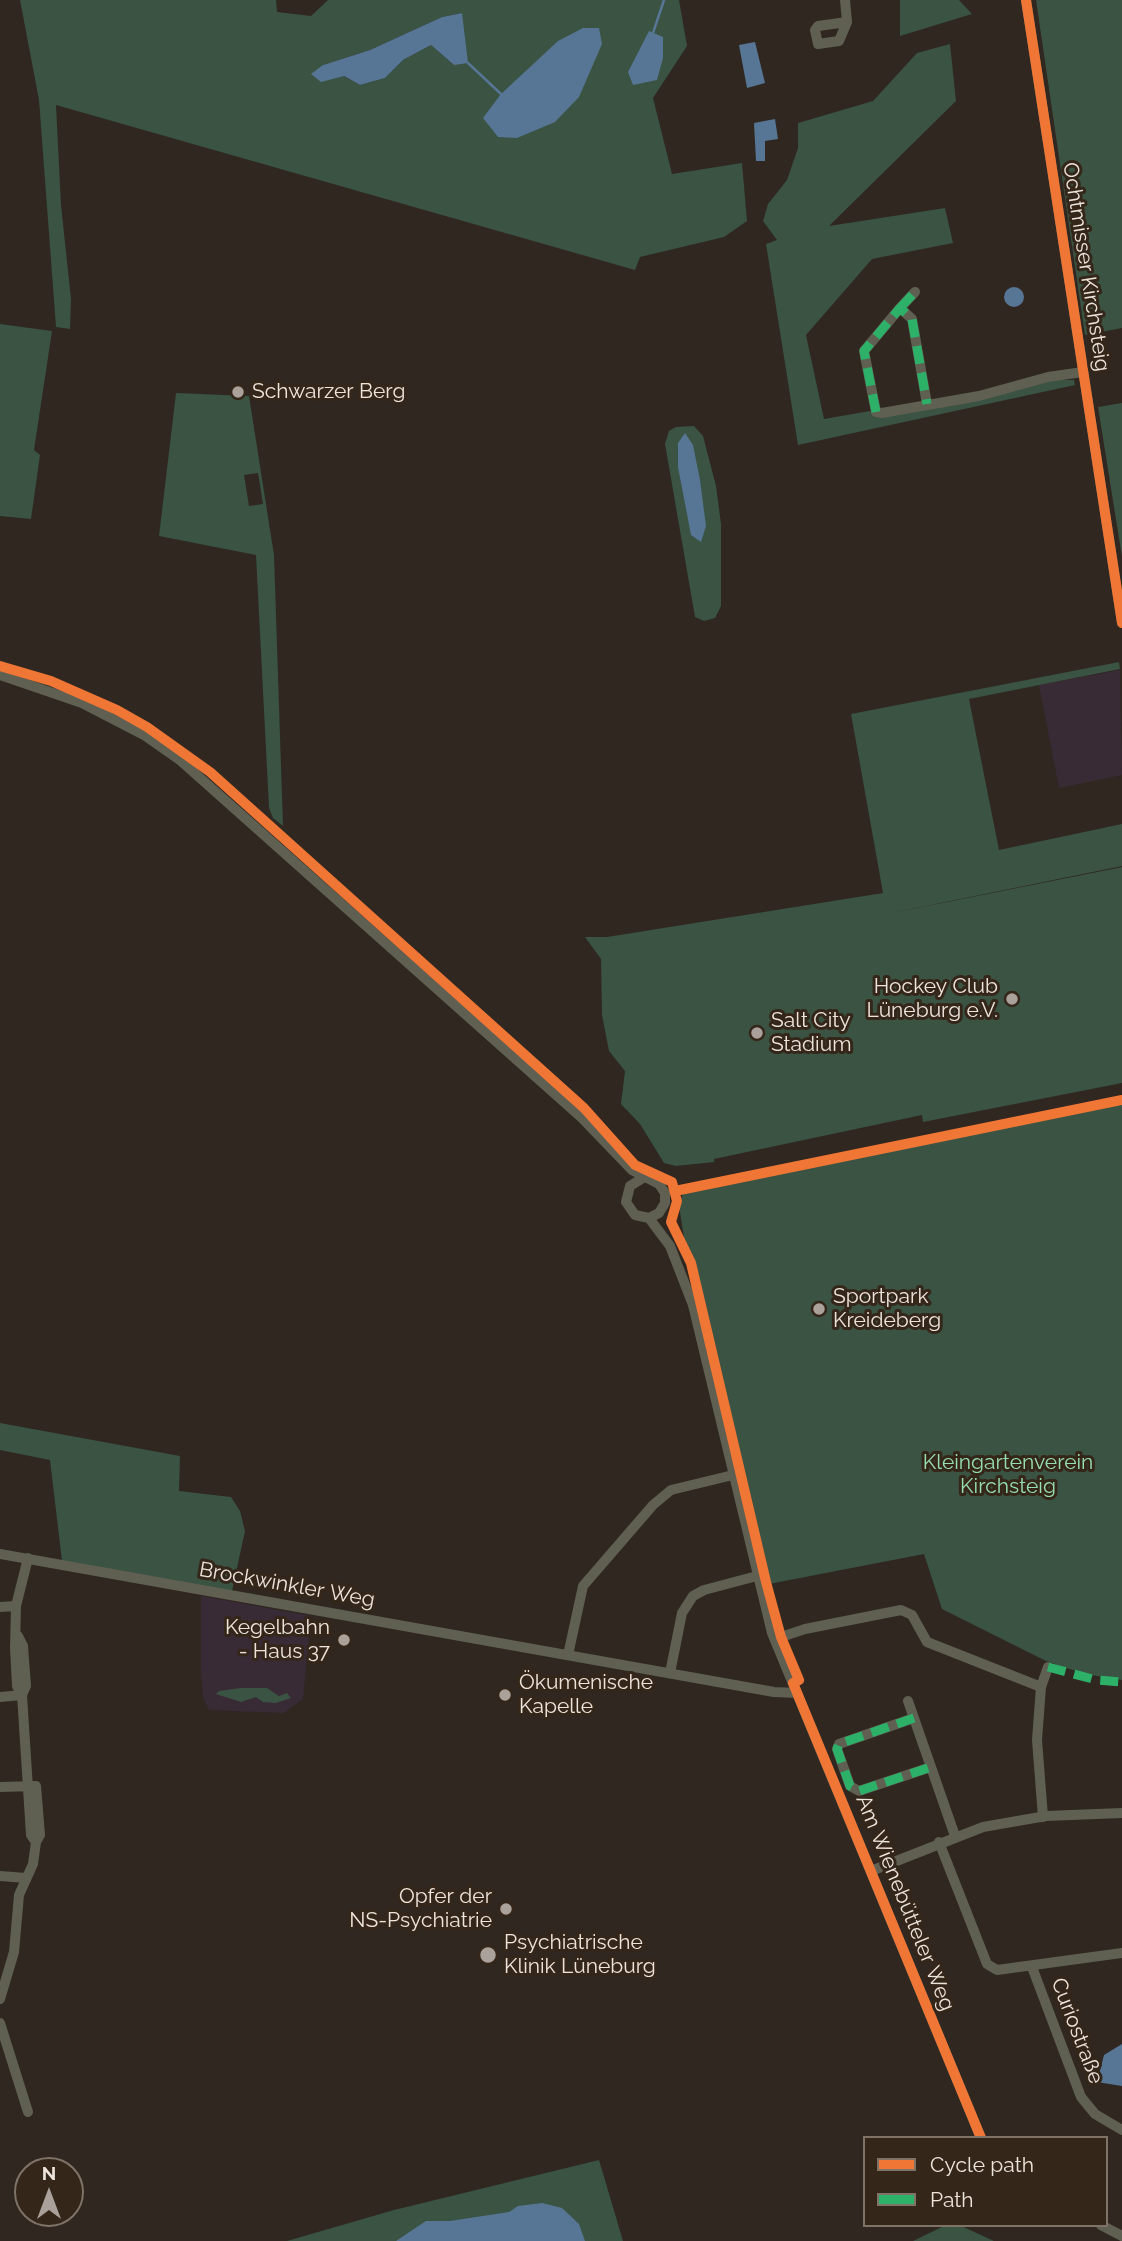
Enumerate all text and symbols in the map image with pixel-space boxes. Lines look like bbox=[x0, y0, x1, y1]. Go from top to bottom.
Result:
street label: Ochtmisser Kirchsteig bbox=[1057, 161, 1115, 373]
place label: Schwarzer Berg bbox=[252, 379, 405, 405]
marker: Schwarzer Berg bbox=[230, 384, 246, 400]
place label: Hockey Club Lüneburg e.V. bbox=[866, 974, 998, 1024]
marker: Hockey Club Lüneburg e.V. bbox=[1004, 991, 1020, 1007]
place label: Salt City Stadium bbox=[771, 1008, 851, 1058]
marker: Salt City Stadium bbox=[749, 1025, 765, 1041]
place label: Sportpark Kreideberg bbox=[833, 1284, 941, 1334]
marker: Sportpark Kreideberg bbox=[811, 1301, 827, 1317]
park label: Kleingartenverein Kirchsteig bbox=[923, 1450, 1093, 1500]
street label: Brockwinkler Weg bbox=[197, 1557, 377, 1613]
place label: Kegelbahn - Haus 37 bbox=[225, 1615, 330, 1665]
marker: Kegelbahn - Haus 37 bbox=[336, 1632, 352, 1648]
place label: Ökumenische Kapelle bbox=[519, 1670, 653, 1720]
marker: Ökumenische Kapelle bbox=[497, 1687, 513, 1703]
street label: Am Wienebütteler Weg bbox=[850, 1791, 960, 2015]
place label: Opfer der NS-Psychiatrie bbox=[349, 1884, 492, 1934]
marker: Opfer der NS-Psychiatrie bbox=[498, 1901, 514, 1917]
place label: Psychiatrische Klinik Lüneburg bbox=[504, 1930, 656, 1980]
marker: Psychiatrische Klinik Lüneburg bbox=[478, 1945, 498, 1965]
street label: Curiostraße bbox=[1045, 1975, 1109, 2087]
legend bbox=[863, 2136, 1108, 2227]
text: Cycle path bbox=[930, 2152, 1034, 2177]
north arrow bbox=[14, 2157, 84, 2227]
text: N bbox=[42, 2162, 56, 2184]
text: Path bbox=[930, 2187, 974, 2212]

